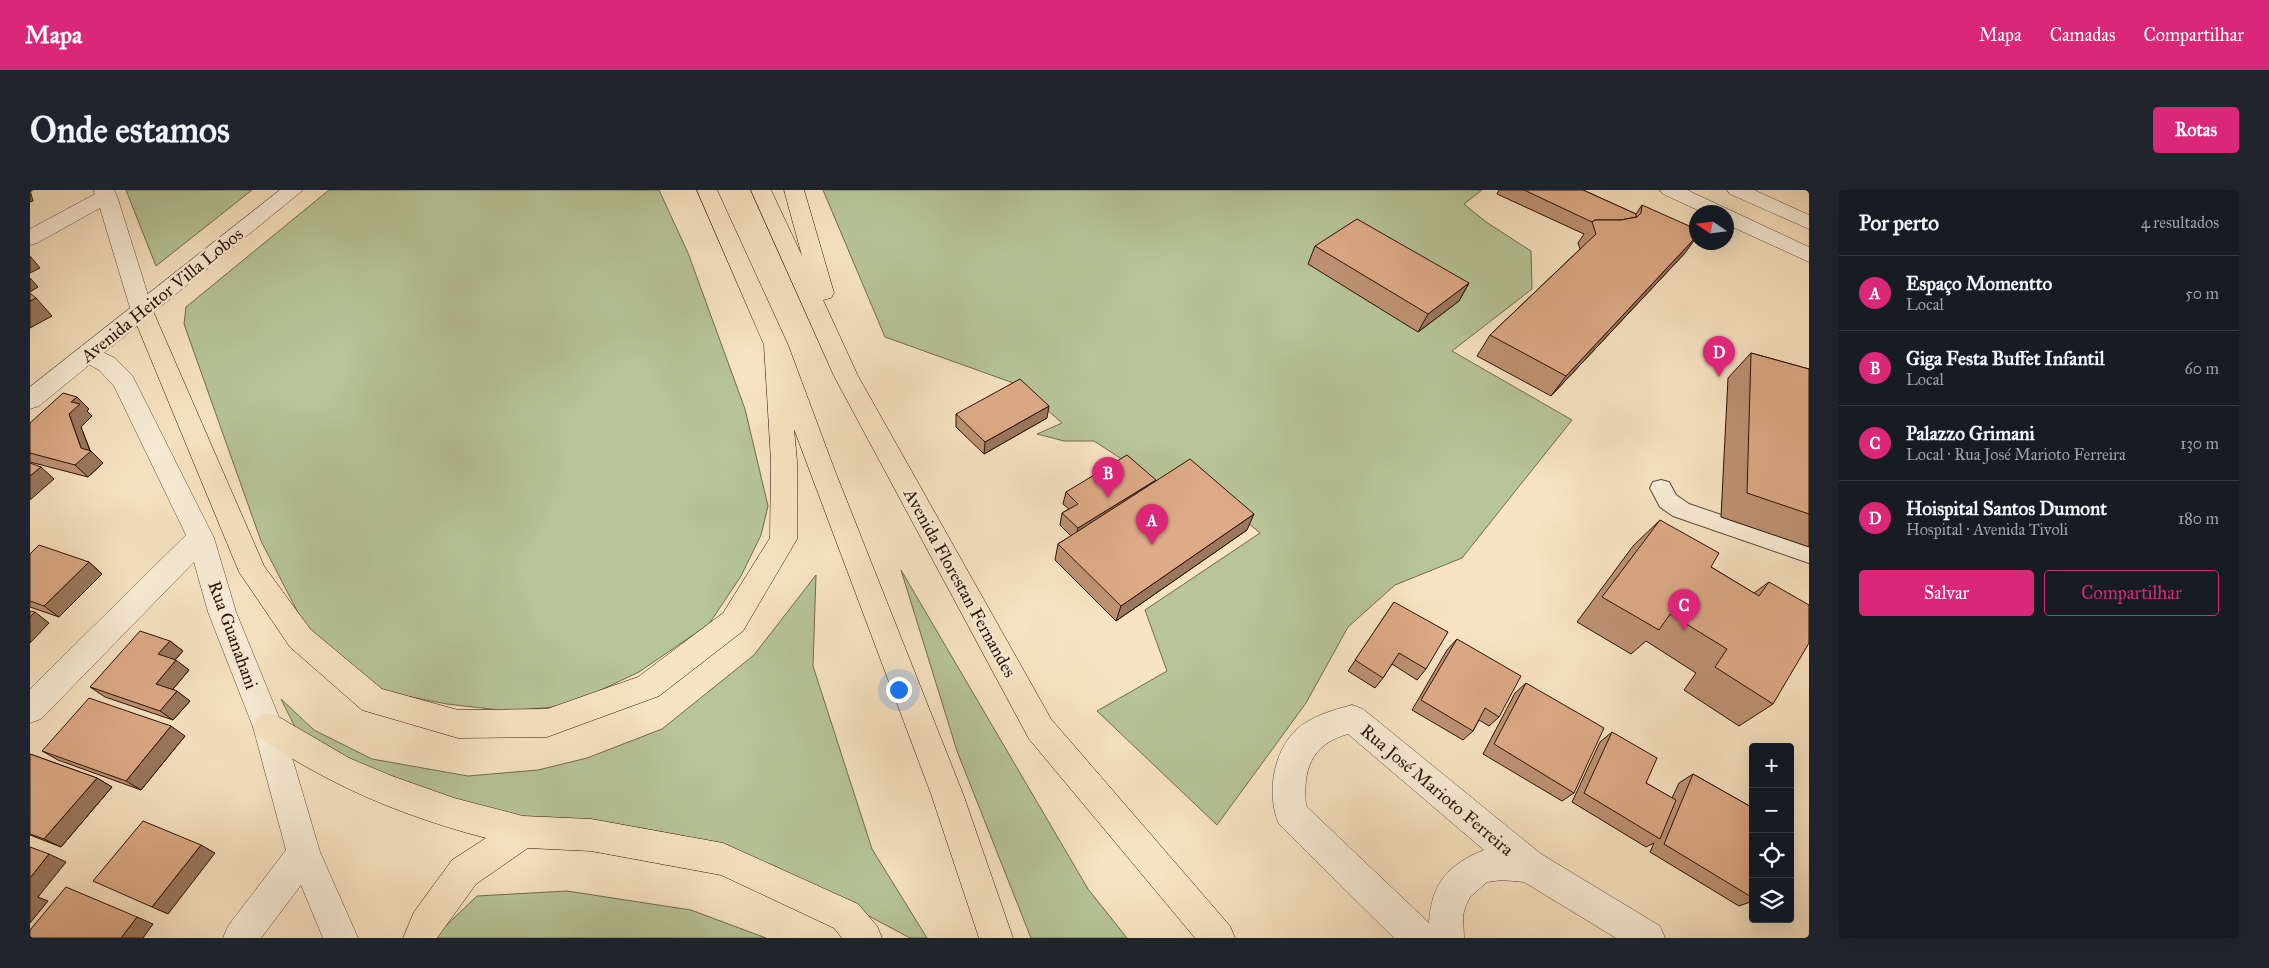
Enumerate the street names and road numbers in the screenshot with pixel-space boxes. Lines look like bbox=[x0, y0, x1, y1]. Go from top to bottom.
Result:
street label: Avenida Heitor Villa Lobos bbox=[76, 223, 247, 368]
street label: Avenida Florestan Fernandes bbox=[898, 484, 1021, 681]
street label: Rua Guanahani bbox=[203, 578, 263, 692]
street label: Rua José Marioto Ferreira bbox=[1355, 720, 1518, 862]

